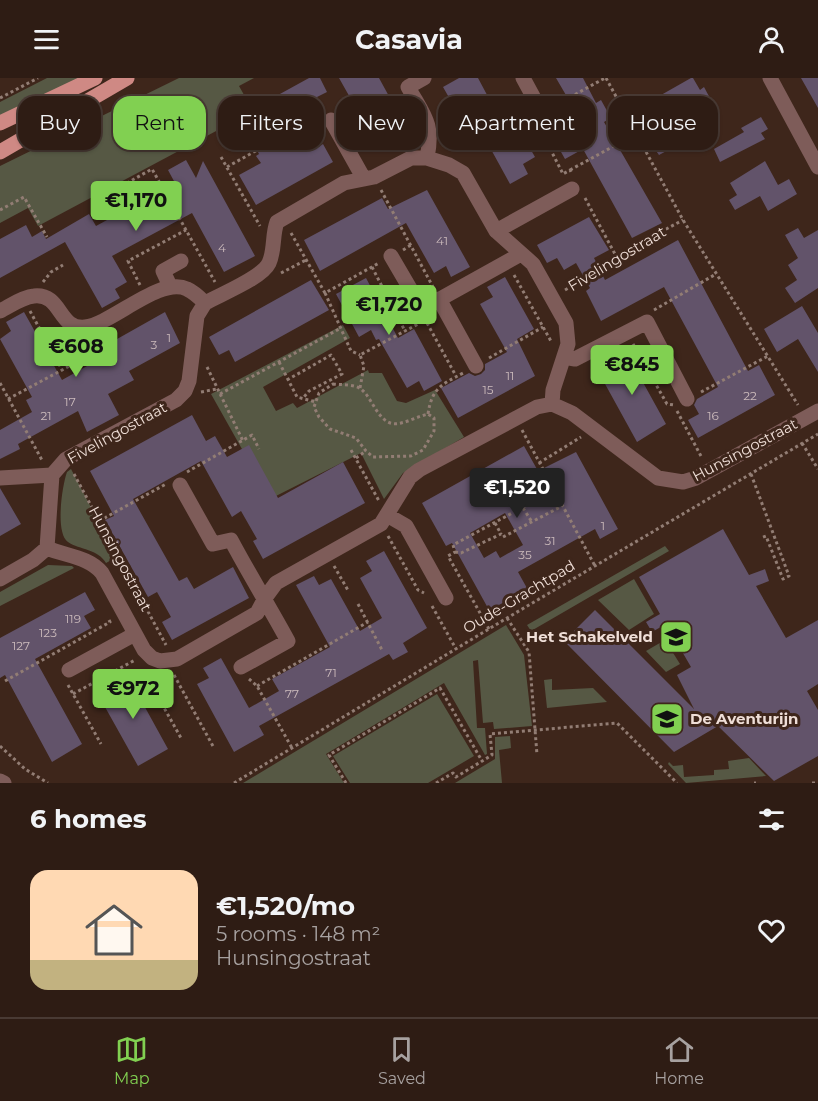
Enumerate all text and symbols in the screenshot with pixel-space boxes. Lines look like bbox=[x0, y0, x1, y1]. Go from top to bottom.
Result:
icon: menu bbox=[30, 23, 63, 56]
text: Casavia bbox=[355, 23, 463, 56]
icon: person bbox=[755, 23, 788, 56]
chip: Buy bbox=[18, 96, 101, 150]
chip: Rent bbox=[113, 96, 206, 150]
chip: Filters bbox=[218, 96, 324, 150]
chip: New bbox=[336, 96, 426, 150]
chip: Apartment bbox=[438, 96, 596, 150]
chip: House bbox=[608, 96, 718, 150]
pin: €1,170 bbox=[87, 181, 185, 232]
text: €1,170 bbox=[105, 188, 167, 212]
street label: Fivelingostraat bbox=[564, 222, 669, 295]
house number: 41 bbox=[436, 233, 448, 248]
house number: 4 bbox=[218, 240, 226, 255]
pin: €1,720 bbox=[340, 285, 438, 336]
text: €1,720 bbox=[356, 292, 422, 316]
pin: €608 bbox=[40, 327, 112, 378]
house number: 1 bbox=[167, 330, 171, 345]
text: €608 bbox=[48, 334, 104, 358]
house number: 3 bbox=[151, 337, 158, 352]
pin: €845 bbox=[596, 345, 668, 396]
text: €845 bbox=[605, 352, 659, 376]
house number: 11 bbox=[506, 368, 514, 383]
house number: 15 bbox=[482, 382, 494, 397]
house number: 22 bbox=[743, 388, 757, 403]
house number: 17 bbox=[64, 394, 76, 409]
street label: Fivelingostraat bbox=[64, 397, 170, 468]
house number: 21 bbox=[40, 408, 52, 423]
house number: 16 bbox=[707, 408, 719, 423]
street label: Hunsingostraat bbox=[689, 414, 801, 485]
pin: €1,520 bbox=[468, 468, 566, 519]
text: €1,520 bbox=[484, 475, 550, 499]
street label: Hunsingostraat bbox=[85, 503, 156, 615]
house number: 1 bbox=[601, 518, 605, 533]
house number: 31 bbox=[544, 533, 556, 548]
house number: 35 bbox=[518, 547, 532, 562]
street label: Oude-Grachtpad bbox=[459, 556, 578, 638]
house number: 119 bbox=[65, 611, 81, 626]
school or university icon: Het Schakelveld bbox=[658, 619, 694, 655]
house number: 123 bbox=[39, 625, 57, 640]
place label: Het Schakelveld bbox=[526, 627, 653, 646]
house number: 127 bbox=[12, 638, 30, 653]
house number: 71 bbox=[325, 665, 337, 680]
pin: €972 bbox=[97, 669, 169, 720]
text: €972 bbox=[107, 676, 159, 700]
house number: 77 bbox=[285, 686, 299, 701]
school or university icon: De Aventurijn bbox=[649, 701, 685, 737]
place label: De Aventurijn bbox=[690, 709, 798, 728]
text: 6 homes bbox=[30, 803, 147, 835]
icon: filters bbox=[755, 803, 788, 836]
text: €1,520/mo bbox=[216, 890, 355, 922]
icon: home bbox=[78, 894, 150, 966]
icon: heart bbox=[755, 914, 788, 947]
text: 5 rooms · 148 m² bbox=[216, 922, 380, 946]
text: Hunsingostraat bbox=[216, 946, 371, 970]
tab: Map bbox=[114, 1033, 150, 1088]
tab: Saved bbox=[378, 1033, 426, 1088]
tab: Home bbox=[654, 1033, 704, 1088]

